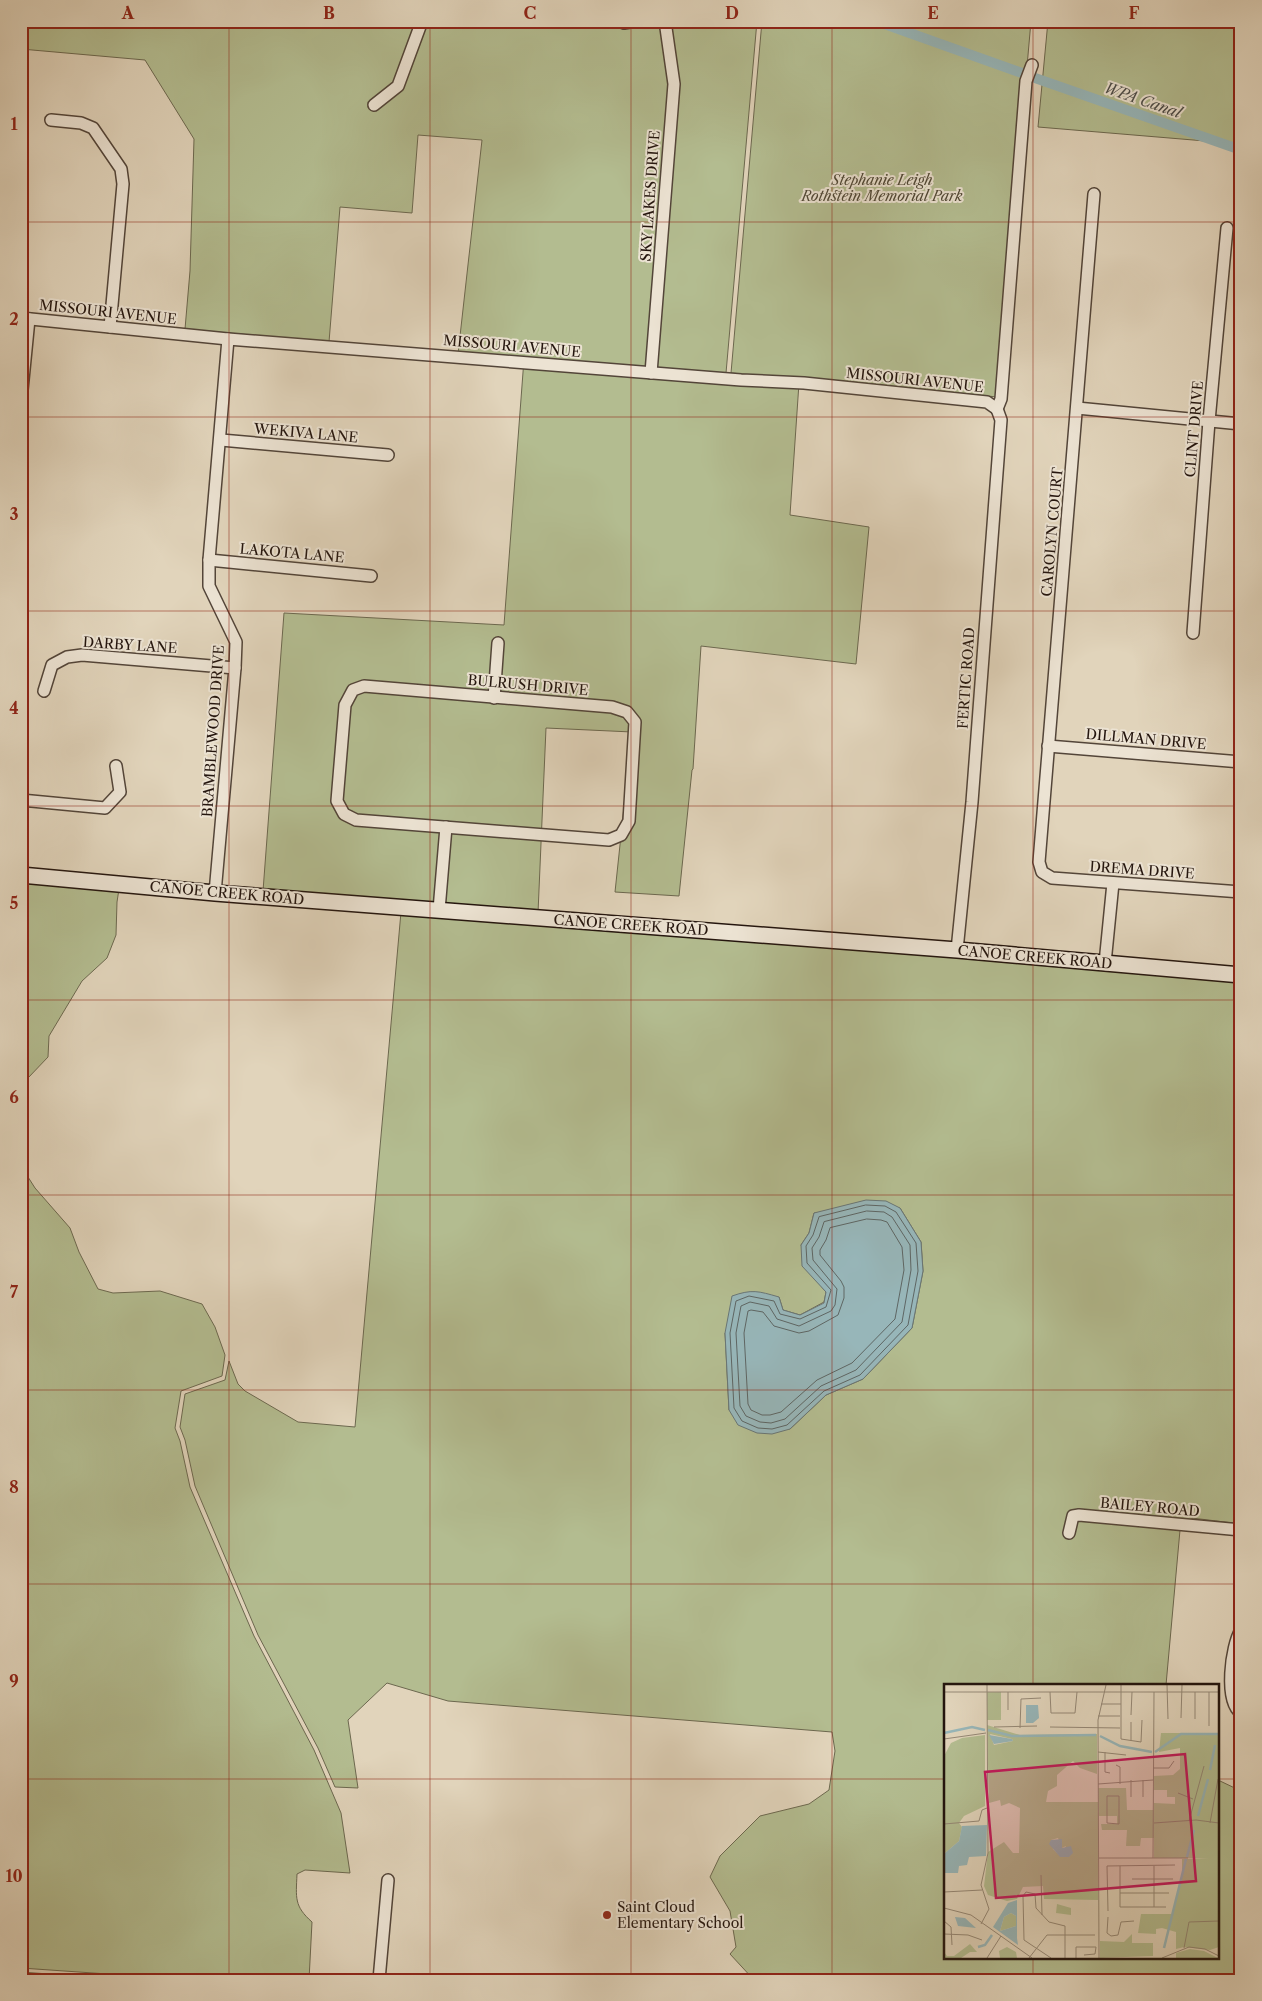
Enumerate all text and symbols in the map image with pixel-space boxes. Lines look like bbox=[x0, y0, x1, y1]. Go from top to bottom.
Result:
text: A bbox=[121, 3, 135, 23]
text: B bbox=[323, 3, 335, 23]
text: C bbox=[524, 3, 536, 23]
text: D bbox=[725, 3, 739, 23]
text: E bbox=[927, 3, 939, 23]
text: F bbox=[1129, 3, 1140, 23]
water label: WPA Canal bbox=[1102, 78, 1186, 123]
text: 1 bbox=[10, 114, 18, 134]
street label: SKY LAKES DRIVE bbox=[636, 130, 664, 262]
park label: Stephanie Leigh Rothstein Memorial Park bbox=[801, 171, 963, 205]
street label: MISSOURI AVENUE bbox=[38, 296, 178, 328]
text: 2 bbox=[9, 309, 19, 329]
street label: MISSOURI AVENUE bbox=[442, 331, 582, 361]
street label: MISSOURI AVENUE bbox=[845, 364, 985, 396]
street label: CLINT DRIVE bbox=[1181, 380, 1207, 478]
street label: WEKIVA LANE bbox=[252, 419, 359, 447]
street label: CAROLYN COURT bbox=[1037, 466, 1067, 597]
text: 3 bbox=[9, 504, 19, 524]
street label: LAKOTA LANE bbox=[239, 539, 345, 567]
street label: FERTIC ROAD bbox=[953, 627, 979, 729]
street label: DARBY LANE bbox=[82, 633, 178, 657]
street label: BRAMBLEWOOD DRIVE bbox=[198, 644, 228, 818]
street label: BULRUSH DRIVE bbox=[467, 671, 589, 699]
text: 4 bbox=[9, 698, 19, 718]
street label: DILLMAN DRIVE bbox=[1085, 725, 1207, 753]
street label: DREMA DRIVE bbox=[1089, 857, 1195, 883]
street label: CANOE CREEK ROAD bbox=[149, 877, 305, 909]
text: 5 bbox=[10, 893, 19, 913]
street label: CANOE CREEK ROAD bbox=[553, 911, 709, 939]
street label: CANOE CREEK ROAD bbox=[957, 941, 1113, 973]
text: 6 bbox=[9, 1087, 19, 1107]
text: 7 bbox=[10, 1282, 19, 1302]
text: 8 bbox=[9, 1477, 19, 1497]
street label: BAILEY ROAD bbox=[1099, 1494, 1201, 1520]
text: 9 bbox=[9, 1671, 19, 1691]
inset map bbox=[944, 1684, 1220, 1958]
text: 10 bbox=[5, 1866, 23, 1886]
place label: Saint Cloud Elementary School bbox=[617, 1898, 743, 1932]
marker: Saint Cloud Elementary School bbox=[601, 1909, 613, 1921]

